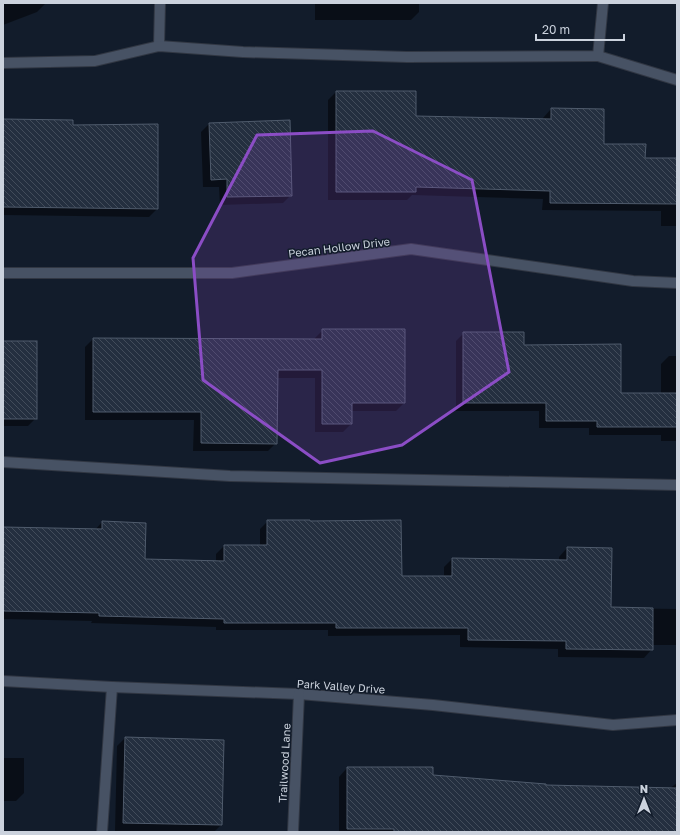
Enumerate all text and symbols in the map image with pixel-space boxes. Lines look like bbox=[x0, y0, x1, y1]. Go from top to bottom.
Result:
scale bar bbox=[536, 16, 624, 42]
text: 20 m bbox=[542, 22, 570, 37]
street label: Pecan Hollow Drive bbox=[287, 234, 391, 260]
street label: Park Valley Drive bbox=[296, 676, 386, 696]
street label: Trailwood Lane bbox=[275, 723, 293, 803]
north arrow bbox=[624, 779, 664, 819]
text: N bbox=[640, 782, 648, 795]

